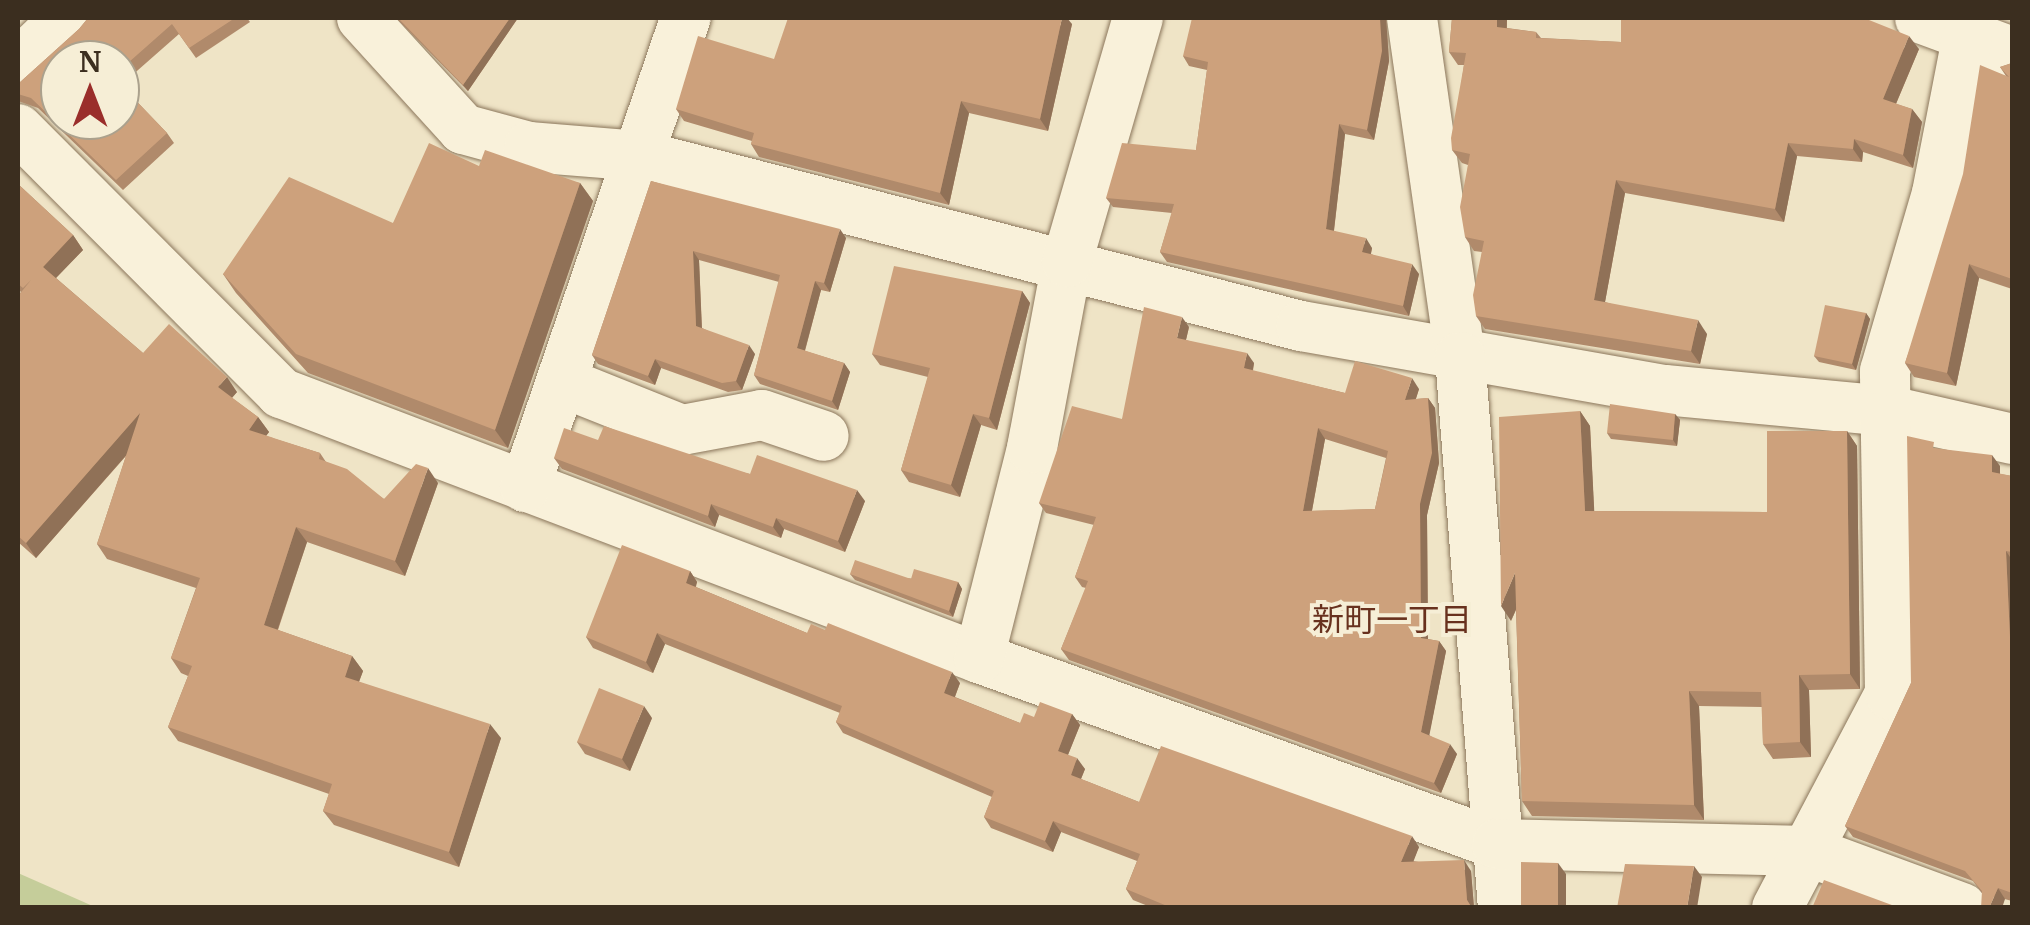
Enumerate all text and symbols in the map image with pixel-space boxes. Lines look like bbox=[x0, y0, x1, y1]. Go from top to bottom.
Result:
north arrow bbox=[40, 40, 140, 140]
text: N bbox=[79, 44, 101, 80]
district label: 新町一丁目 bbox=[1312, 601, 1472, 639]

